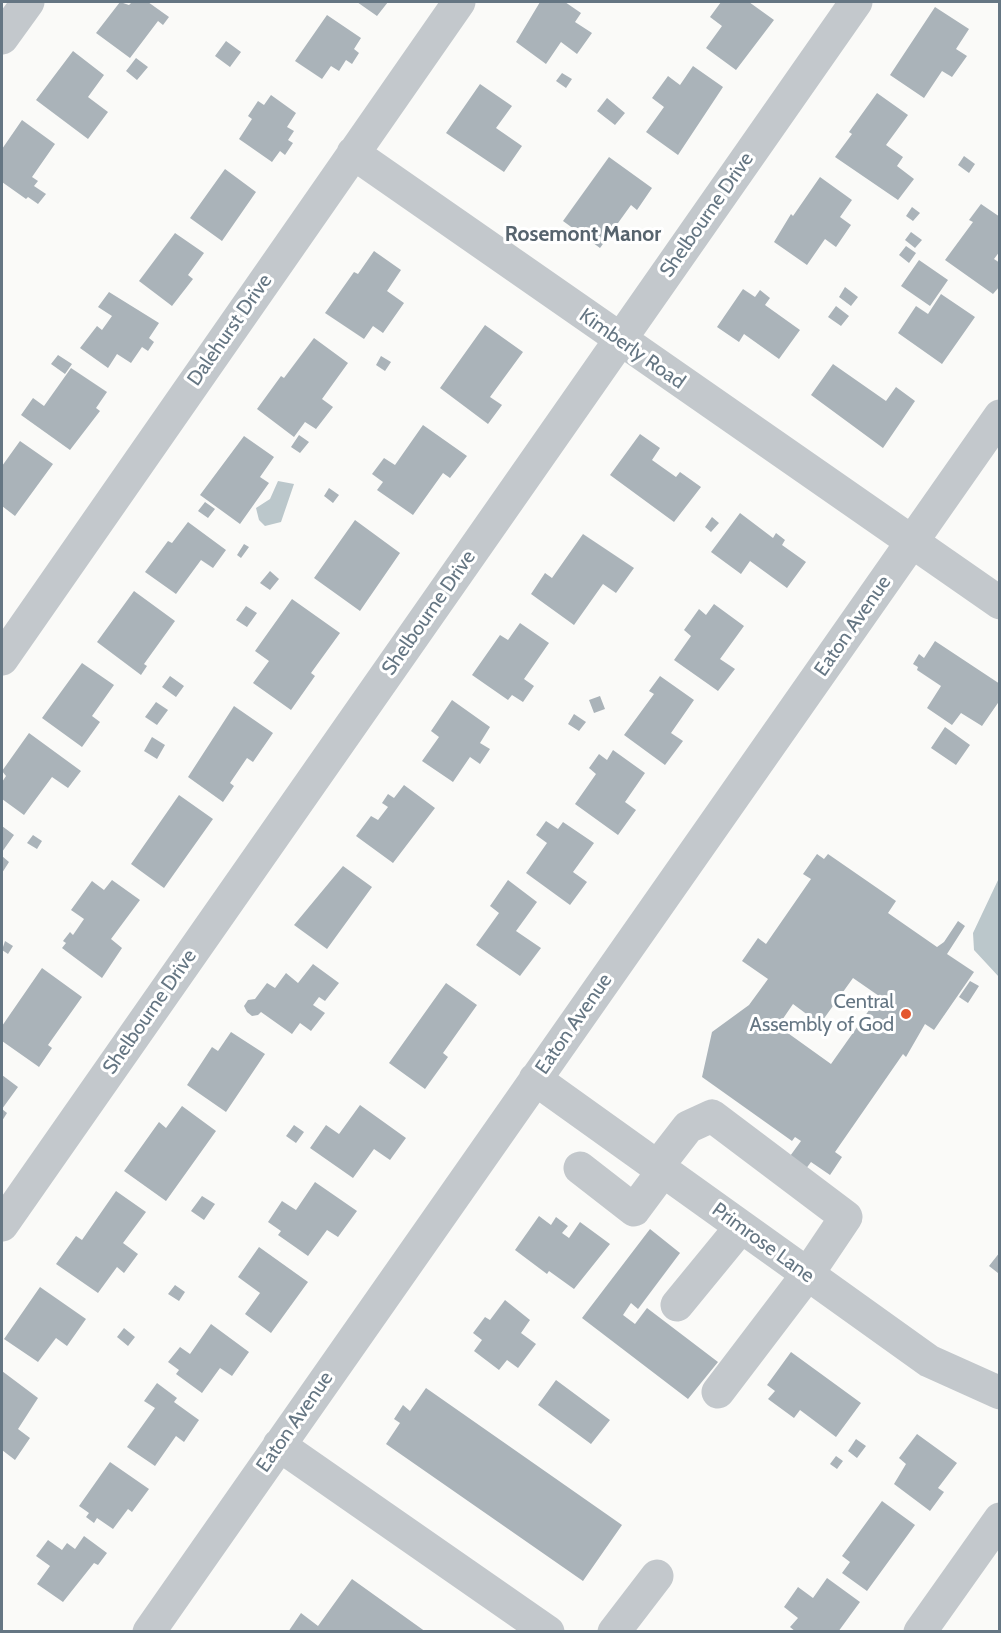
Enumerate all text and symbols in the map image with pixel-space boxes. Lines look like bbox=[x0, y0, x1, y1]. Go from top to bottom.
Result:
street label: Shelbourne Drive bbox=[655, 148, 759, 282]
district label: Rosemont Manor bbox=[505, 222, 661, 248]
street label: Dalehurst Drive bbox=[183, 270, 277, 390]
street label: Kimberly Road bbox=[574, 304, 690, 394]
street label: Shelbourne Drive bbox=[377, 546, 481, 680]
street label: Eaton Avenue bbox=[810, 571, 896, 681]
street label: Shelbourne Drive bbox=[98, 945, 202, 1079]
street label: Eaton Avenue bbox=[531, 969, 617, 1079]
place label: Central Assembly of God bbox=[750, 990, 894, 1037]
marker: Central Assembly of God bbox=[899, 1007, 913, 1021]
street label: Primrose Lane bbox=[707, 1198, 819, 1288]
street label: Eaton Avenue bbox=[252, 1367, 338, 1477]

